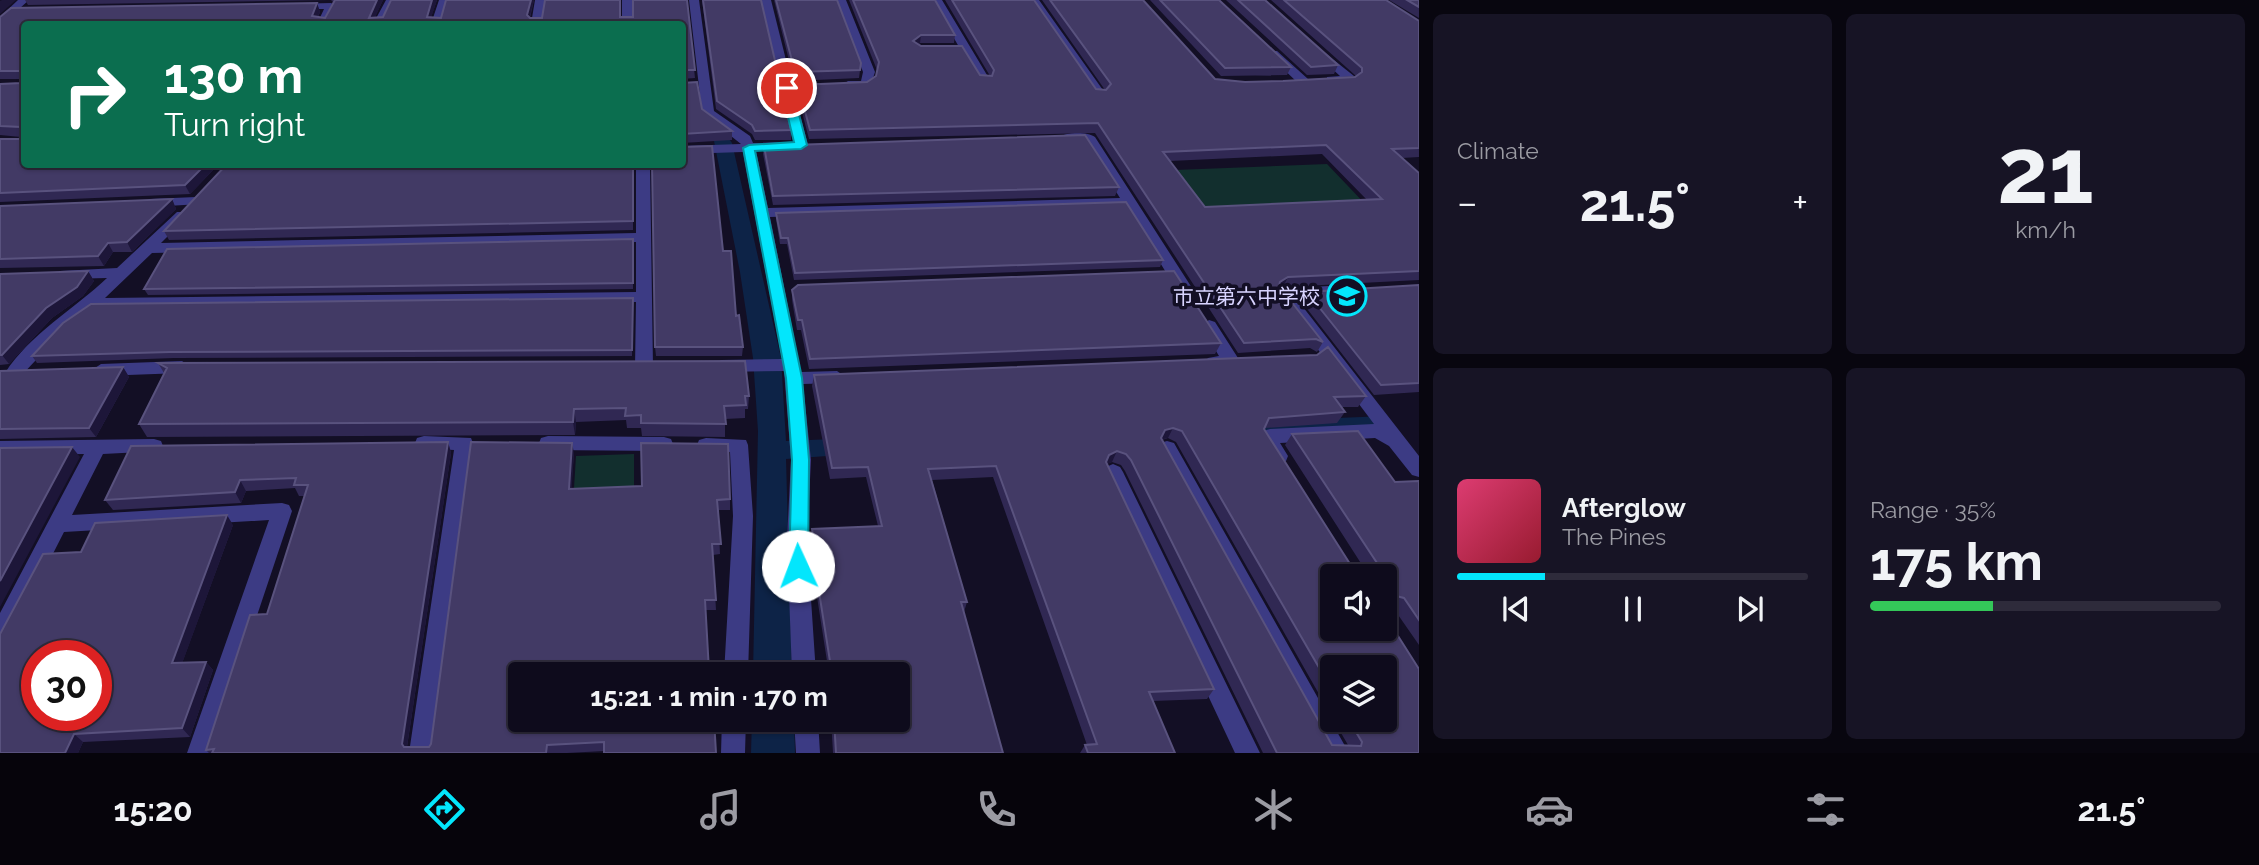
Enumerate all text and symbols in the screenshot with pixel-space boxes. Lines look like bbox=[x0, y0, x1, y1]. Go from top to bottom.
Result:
text: 130 m bbox=[164, 47, 303, 104]
icon: right bbox=[49, 49, 140, 140]
pin bbox=[757, 58, 817, 118]
icon: arrive bbox=[768, 69, 806, 107]
text: Turn right bbox=[164, 106, 305, 143]
text: 21 bbox=[1997, 117, 2094, 224]
text: Climate bbox=[1457, 137, 1539, 164]
text: 21.5° bbox=[1580, 172, 1690, 233]
text: − bbox=[1457, 180, 1477, 225]
text: + bbox=[1792, 180, 1808, 225]
text: km/h bbox=[2015, 216, 2076, 243]
school or university icon: 市立第六中学校 bbox=[1326, 275, 1368, 317]
place label: 市立第六中学校 bbox=[1173, 284, 1320, 309]
text: Afterglow bbox=[1562, 493, 1686, 523]
text: Range · 35% bbox=[1870, 496, 1996, 523]
text: The Pines bbox=[1562, 523, 1666, 550]
position arrow bbox=[761, 529, 835, 603]
text: 175 km bbox=[1870, 531, 2043, 592]
map controls bbox=[1320, 564, 1397, 732]
button: sound bbox=[1320, 564, 1397, 641]
icon: previous bbox=[1497, 590, 1535, 628]
icon: pause bbox=[1614, 590, 1652, 628]
icon: next bbox=[1731, 590, 1769, 628]
speed limit sign: 30 bbox=[21, 640, 112, 731]
button: layers bbox=[1320, 655, 1397, 732]
text: 15:21 · 1 min · 170 m bbox=[590, 682, 828, 712]
icon: directions bbox=[420, 785, 469, 834]
icon: music bbox=[696, 785, 745, 834]
icon: phone bbox=[972, 785, 1021, 834]
icon: climate bbox=[1249, 785, 1298, 834]
icon: car bbox=[1525, 785, 1574, 834]
icon: filters bbox=[1801, 785, 1850, 834]
text: 15:20 bbox=[114, 791, 193, 828]
text: 21.5° bbox=[2077, 791, 2145, 828]

